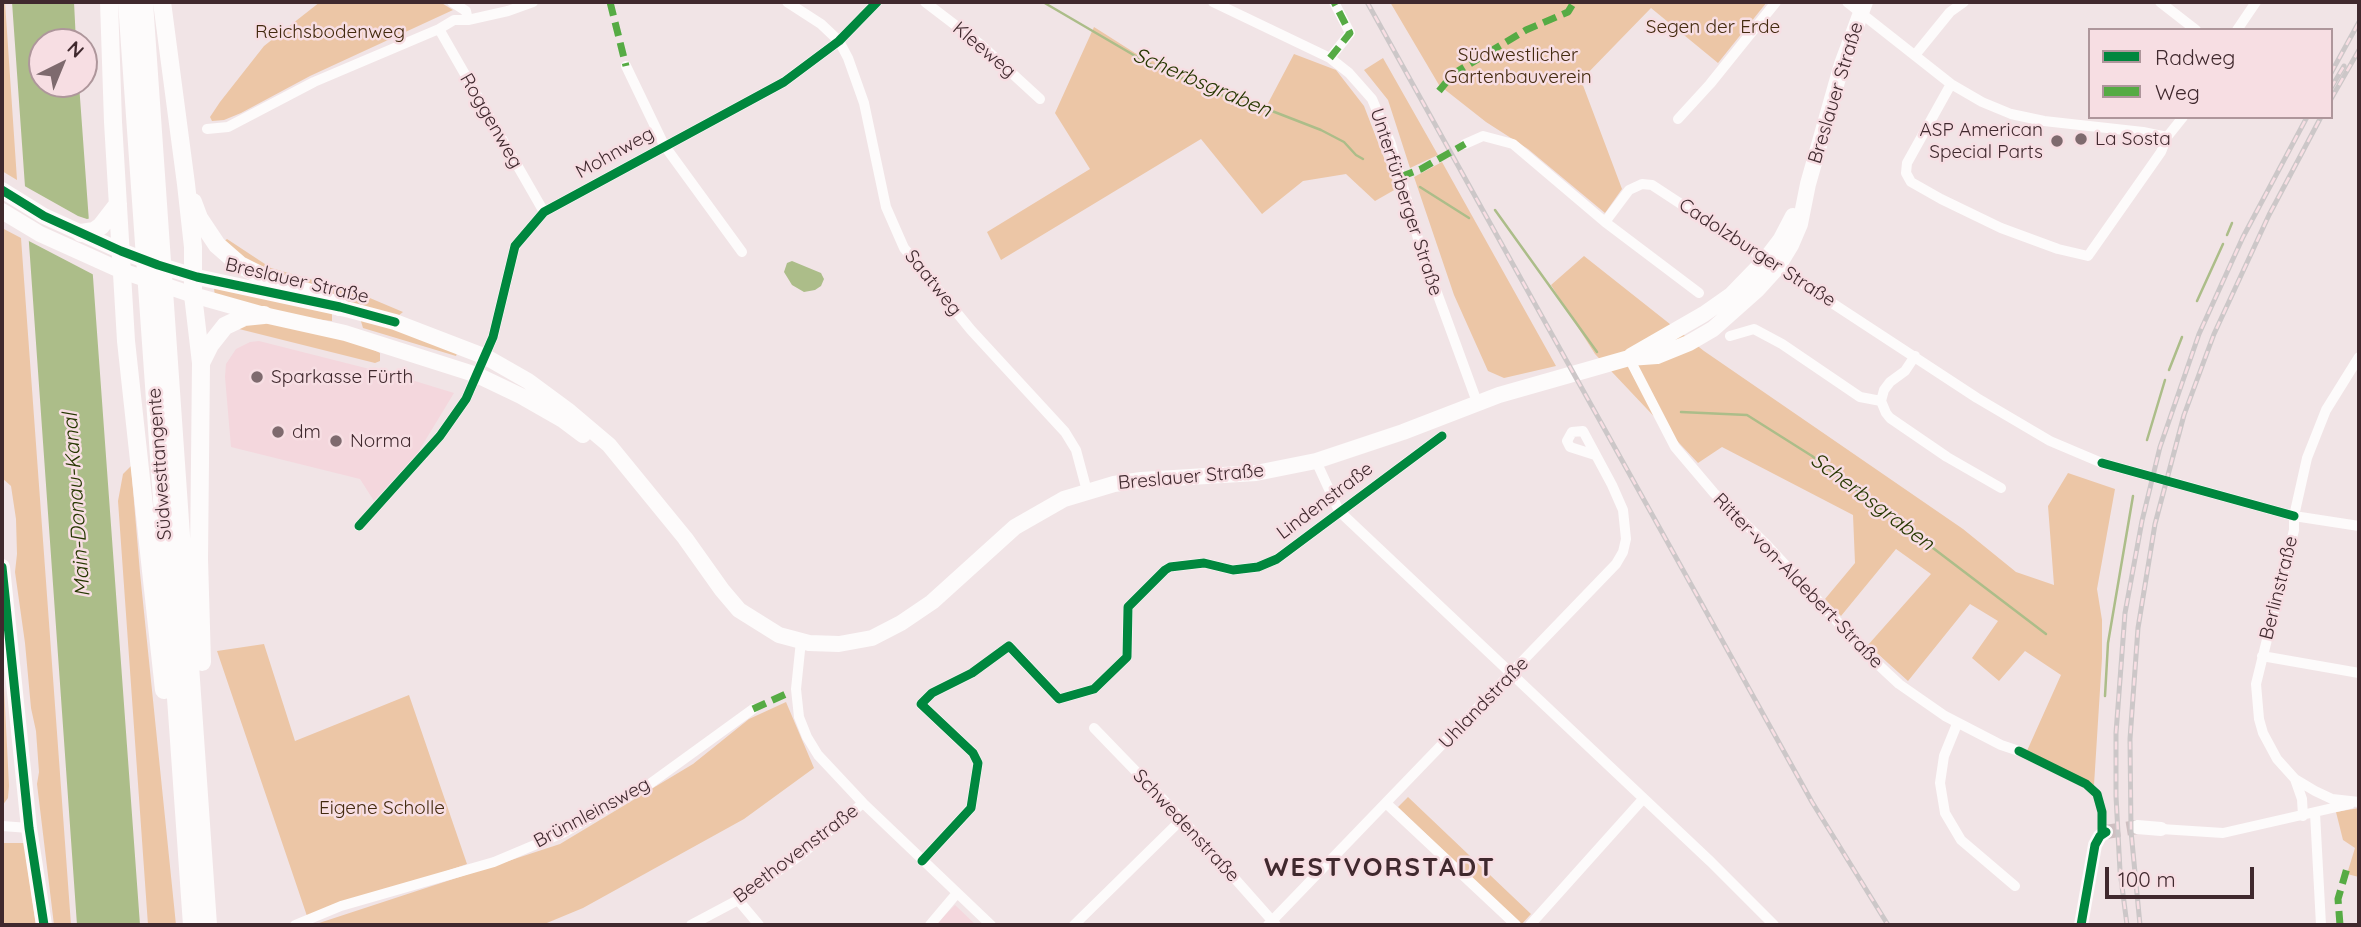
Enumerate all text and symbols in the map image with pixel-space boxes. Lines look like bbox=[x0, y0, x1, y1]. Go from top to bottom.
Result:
park label: Segen der Erde bbox=[1646, 16, 1780, 38]
street label: Kleeweg bbox=[948, 17, 1020, 83]
street label: Breslauer Straße bbox=[1804, 20, 1868, 166]
park label: Reichsbodenweg bbox=[255, 21, 405, 43]
north arrow bbox=[28, 28, 98, 98]
legend bbox=[2088, 28, 2333, 119]
text: N bbox=[63, 36, 89, 63]
water label: Scherbsgraben bbox=[1129, 43, 1275, 123]
park label: Südwestlicher Gartenbauverein bbox=[1444, 44, 1592, 88]
text: Radweg bbox=[2155, 44, 2235, 70]
street label: Roggenweg bbox=[455, 69, 527, 173]
text: Weg bbox=[2155, 79, 2200, 105]
street label: Unterfürberger Straße bbox=[1365, 105, 1447, 299]
place label: ASP American Special Parts bbox=[1919, 119, 2043, 163]
street label: Mohnweg bbox=[572, 122, 658, 184]
place label: La Sosta bbox=[2095, 128, 2171, 150]
marker: La Sosta bbox=[2073, 131, 2089, 147]
marker: ASP American Special Parts bbox=[2049, 133, 2065, 149]
street label: Cadolzburger Straße bbox=[1674, 194, 1840, 312]
street label: Saatweg bbox=[900, 246, 966, 320]
street label: Breslauer Straße bbox=[223, 253, 371, 309]
place label: Sparkasse Fürth bbox=[271, 366, 413, 388]
marker: Sparkasse Fürth bbox=[249, 369, 265, 385]
street label: Südwesttangente bbox=[143, 387, 177, 541]
water label: Main-Donau-Kanal bbox=[58, 412, 96, 598]
place label: dm bbox=[292, 421, 321, 443]
marker: dm bbox=[270, 424, 286, 440]
place label: Norma bbox=[350, 430, 411, 452]
marker: Norma bbox=[328, 433, 344, 449]
water label: Scherbsgraben bbox=[1806, 448, 1938, 556]
street label: Lindenstraße bbox=[1272, 457, 1378, 545]
street label: Breslauer Straße bbox=[1117, 459, 1265, 495]
street label: Ritter-von-Aldebert-Straße bbox=[1708, 489, 1888, 673]
street label: Berlinstraße bbox=[2255, 534, 2303, 642]
street label: Uhlandstraße bbox=[1434, 652, 1534, 754]
street label: Schwedenstraße bbox=[1128, 765, 1244, 887]
street label: Brünnleinsweg bbox=[530, 773, 654, 853]
park label: Eigene Scholle bbox=[319, 797, 445, 819]
street label: Beethovenstraße bbox=[729, 800, 863, 908]
district label: WESTVORSTADT bbox=[1266, 852, 1494, 884]
scale bar bbox=[2109, 853, 2258, 897]
text: 100 m bbox=[2118, 866, 2176, 892]

